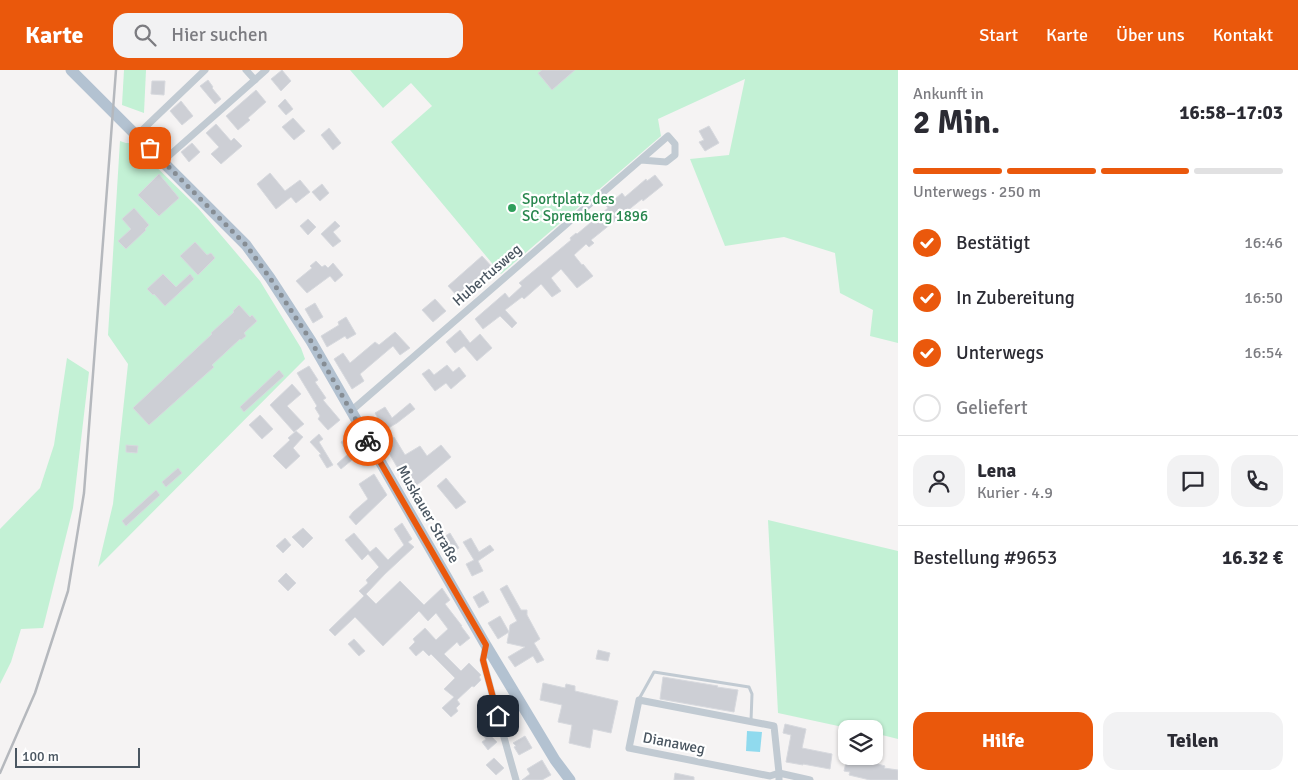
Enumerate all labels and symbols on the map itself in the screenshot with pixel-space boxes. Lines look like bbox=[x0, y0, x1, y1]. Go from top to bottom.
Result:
pin bbox=[129, 127, 171, 169]
place label: Sportplatz des SC Spremberg 1896 bbox=[522, 190, 648, 225]
marker: Sportplatz des SC Spremberg 1896 bbox=[506, 202, 518, 214]
street label: Hubertusweg bbox=[449, 240, 525, 310]
courier bbox=[343, 416, 393, 466]
street label: Muskauer Straße bbox=[393, 462, 463, 566]
pin bbox=[477, 695, 519, 737]
street label: Dianaweg bbox=[641, 728, 707, 758]
scale bar bbox=[15, 745, 140, 768]

